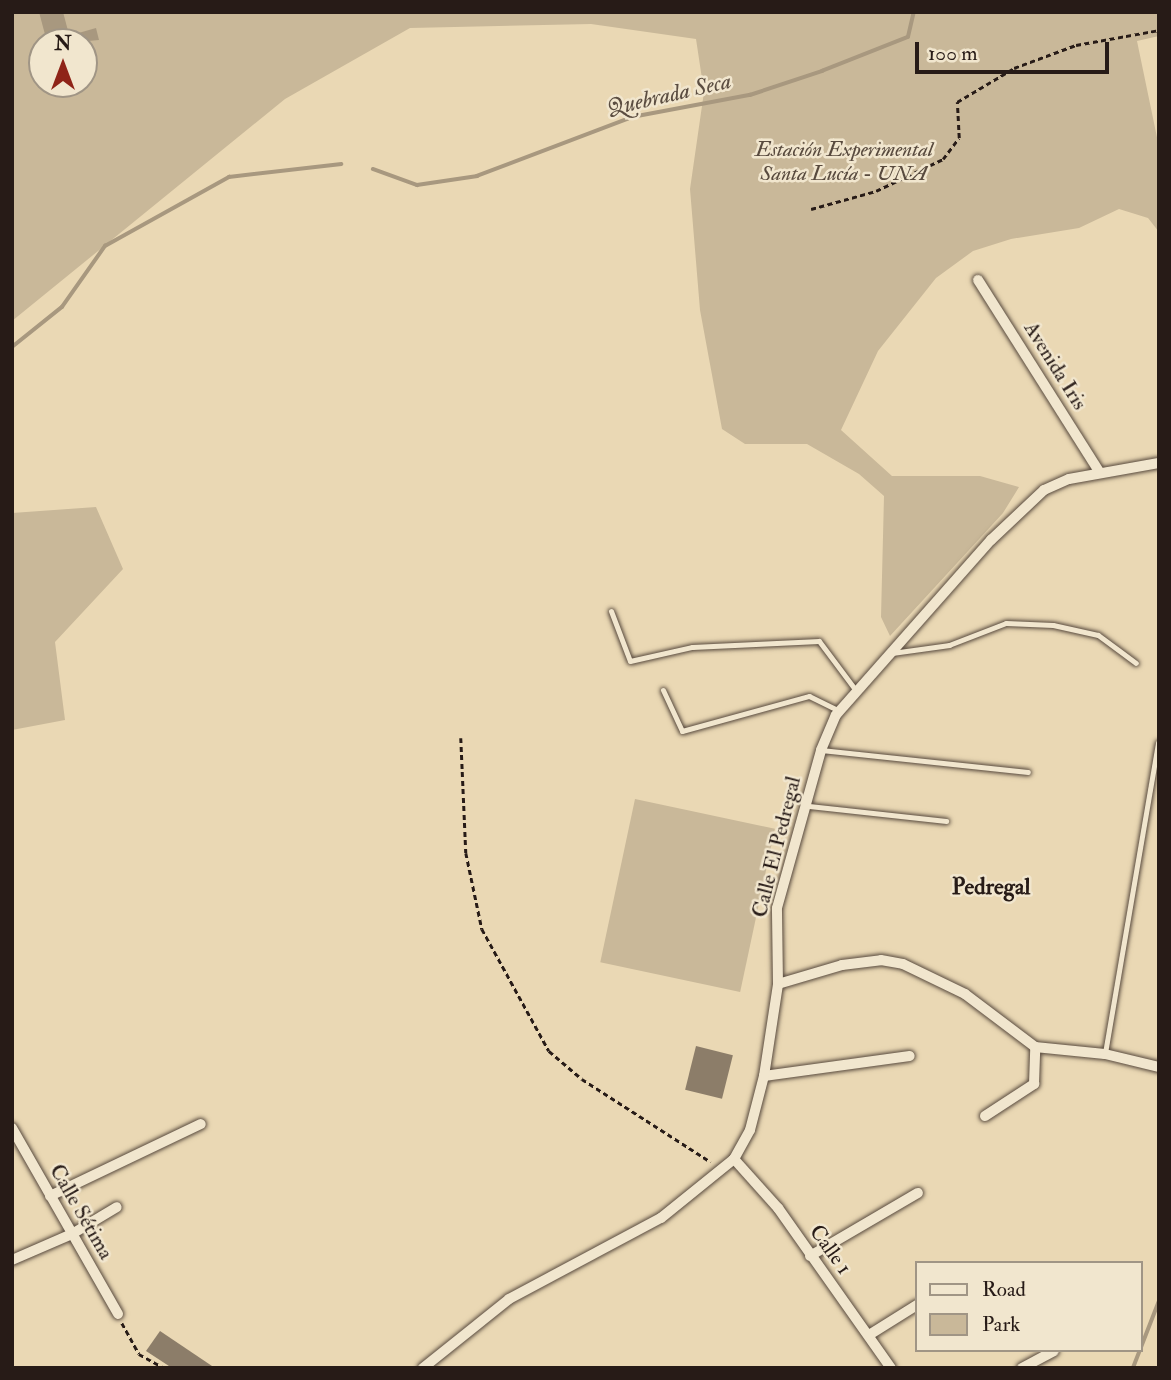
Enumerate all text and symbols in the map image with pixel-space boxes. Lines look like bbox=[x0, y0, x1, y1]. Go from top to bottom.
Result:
north arrow bbox=[28, 28, 98, 98]
scale bar bbox=[919, 28, 1113, 72]
text: N bbox=[54, 32, 72, 56]
text: 100 m bbox=[928, 40, 978, 67]
water label: Quebrada Seca bbox=[604, 67, 734, 123]
park label: Estación Experimental Santa Lucía - UNA bbox=[755, 137, 933, 187]
street label: Avenida Iris bbox=[1018, 317, 1092, 415]
street label: Calle El Pedregal bbox=[747, 774, 807, 920]
district label: Pedregal bbox=[952, 873, 1030, 901]
street label: Calle Sétima bbox=[44, 1160, 118, 1264]
street label: Calle 1 bbox=[804, 1220, 856, 1280]
legend bbox=[916, 1261, 1143, 1352]
text: Road bbox=[982, 1276, 1026, 1303]
text: Park bbox=[982, 1311, 1020, 1338]

